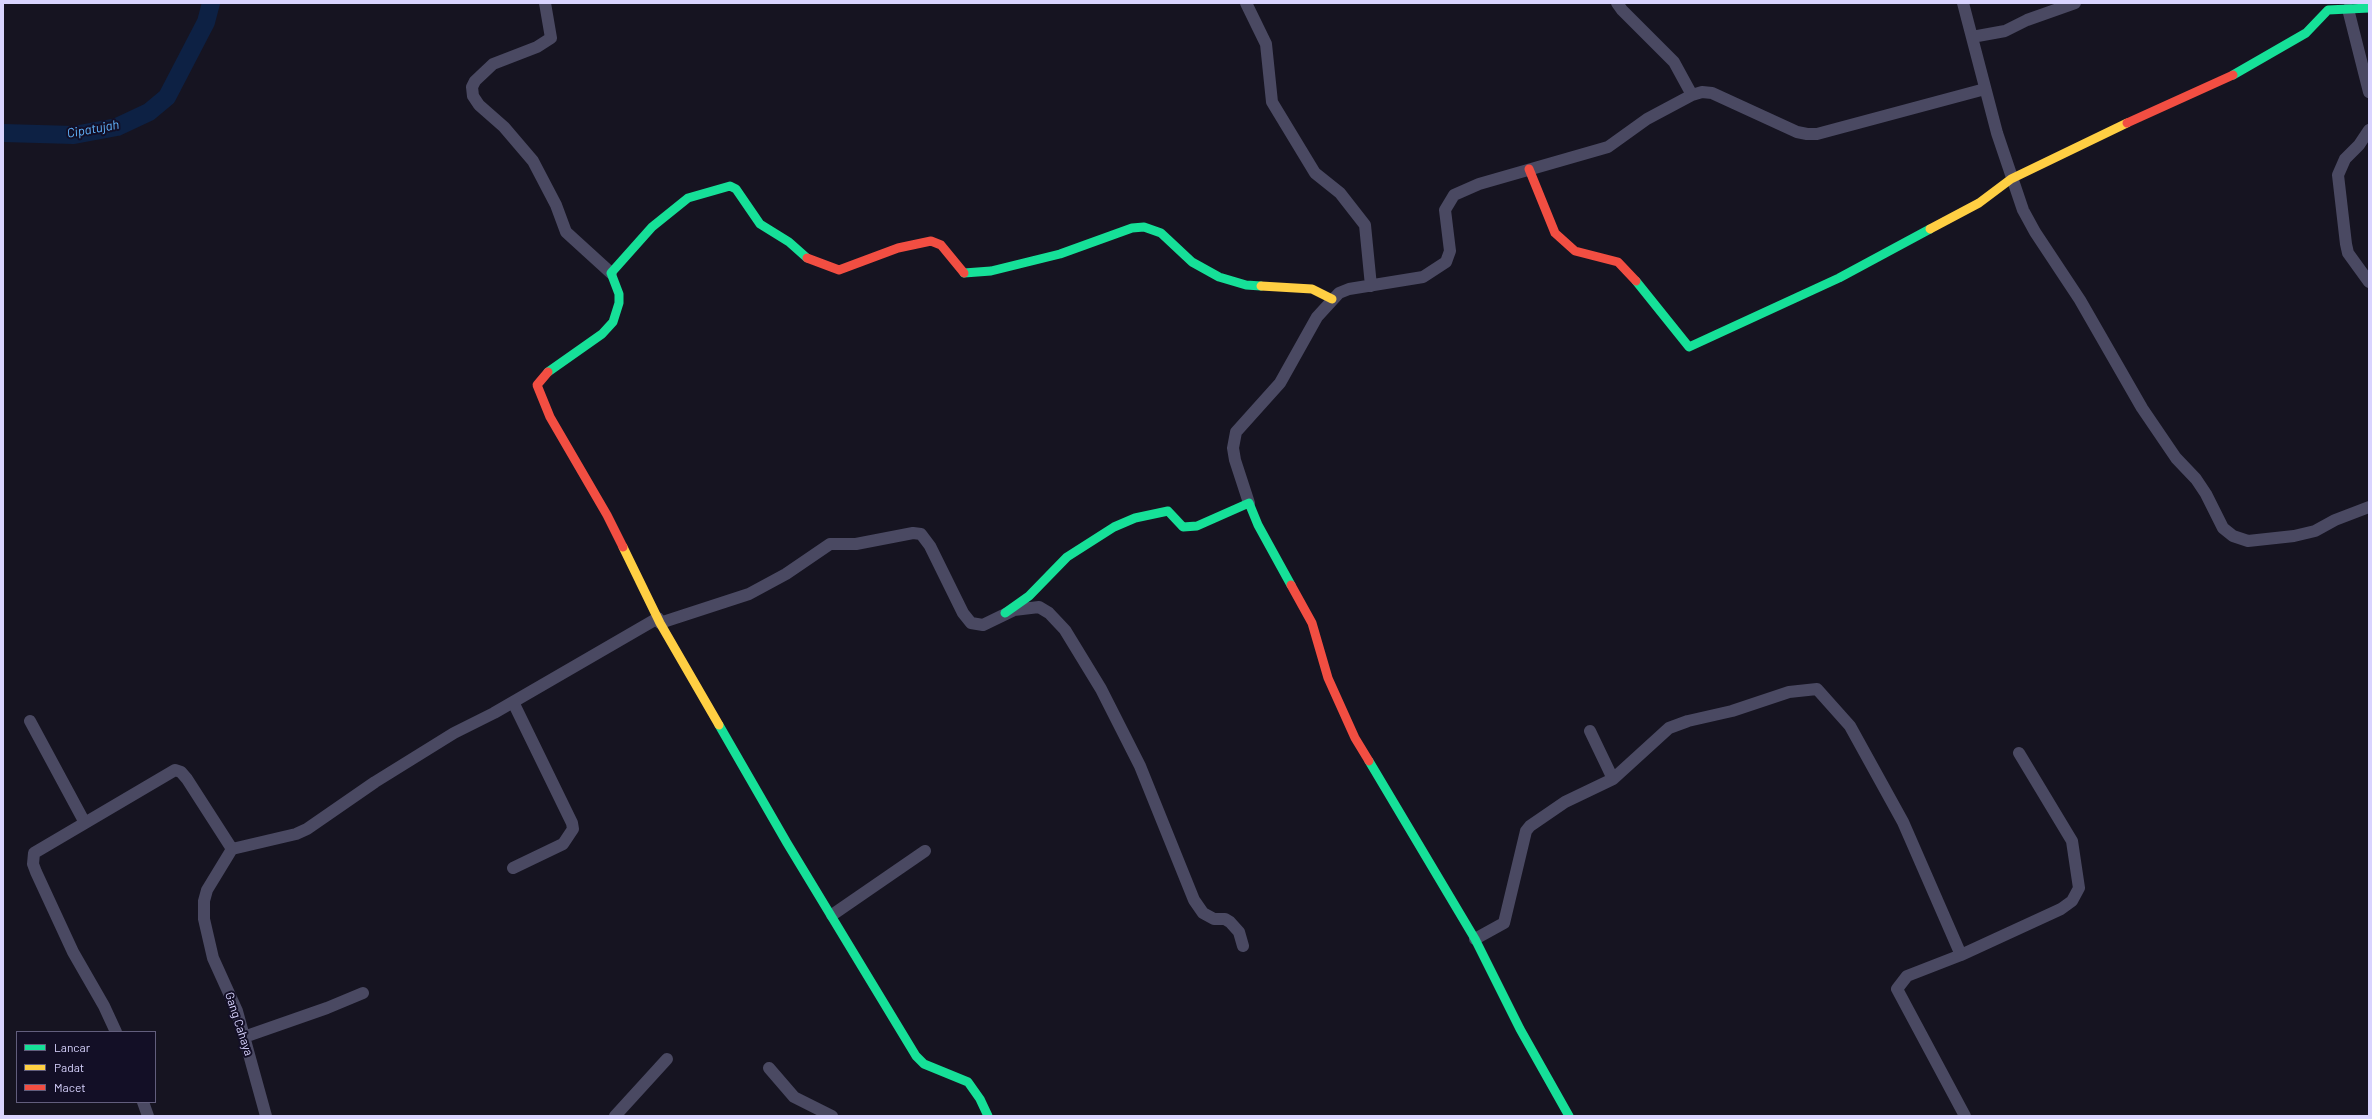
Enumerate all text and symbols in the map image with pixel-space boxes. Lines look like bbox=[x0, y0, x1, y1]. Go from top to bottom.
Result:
water label: Cipatujah bbox=[66, 117, 120, 141]
street label: Gang Cahaya bbox=[222, 990, 256, 1058]
legend bbox=[16, 1031, 156, 1103]
text: Lancar bbox=[54, 1040, 90, 1054]
text: Padat bbox=[54, 1060, 84, 1074]
text: Macet bbox=[54, 1080, 86, 1094]

